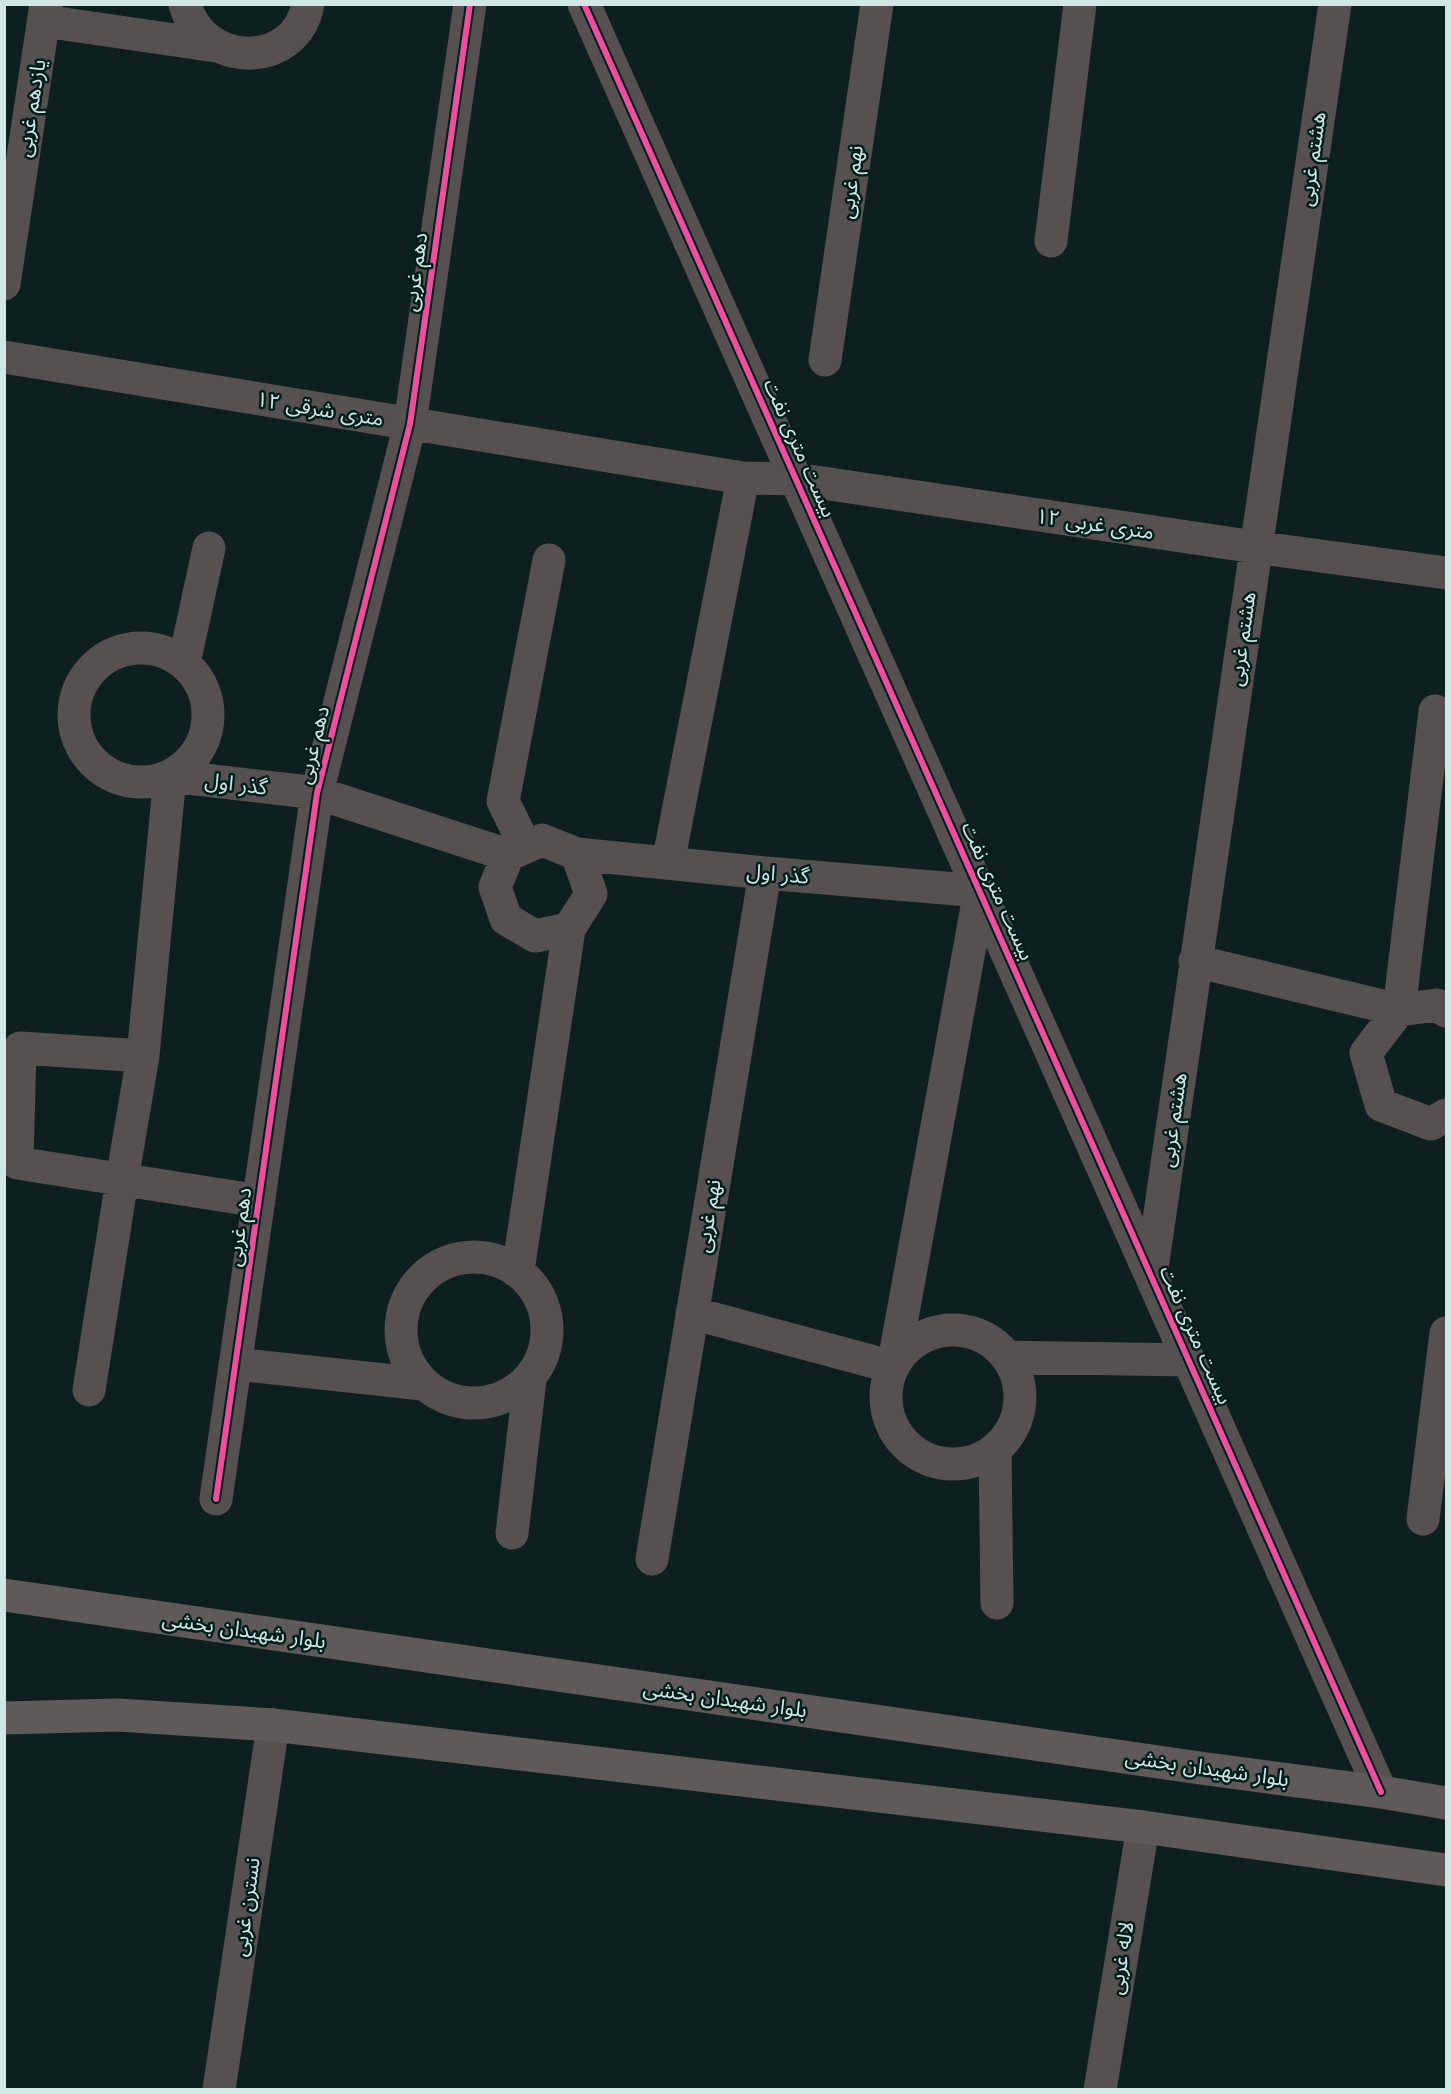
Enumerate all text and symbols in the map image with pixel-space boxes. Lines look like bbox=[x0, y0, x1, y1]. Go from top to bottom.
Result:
street label: یازدهم غربی bbox=[8, 57, 54, 159]
street label: هشتم غربی bbox=[1291, 110, 1333, 208]
street label: نهم غربی bbox=[831, 143, 871, 221]
street label: دهم غربی bbox=[395, 231, 435, 313]
street label: بیست متری نفت bbox=[756, 374, 844, 522]
street label: ۱۲ متری شرقی bbox=[254, 384, 386, 434]
street label: ۱۲ متری غربی bbox=[1034, 501, 1156, 547]
street label: هشتم غربی bbox=[1221, 590, 1263, 688]
street label: دهم غربی bbox=[289, 703, 337, 787]
street label: گذر اول bbox=[203, 765, 269, 803]
street label: بیست متری نفت bbox=[954, 817, 1042, 965]
street label: گذر اول bbox=[745, 856, 811, 892]
street label: هشتم غربی bbox=[1152, 1071, 1194, 1169]
street label: نهم غربی bbox=[687, 1177, 729, 1255]
street label: دهم غربی bbox=[219, 1186, 259, 1268]
street label: بیست متری نفت bbox=[1152, 1261, 1240, 1409]
street label: بلوار شهیدان بخشی bbox=[160, 1604, 328, 1656]
street label: بلوار شهیدان بخشی bbox=[641, 1673, 809, 1725]
street label: بلوار شهیدان بخشی bbox=[1123, 1742, 1291, 1794]
street label: نسترن غربی bbox=[224, 1856, 268, 1958]
street label: لاله غربی bbox=[1100, 1919, 1142, 1997]

